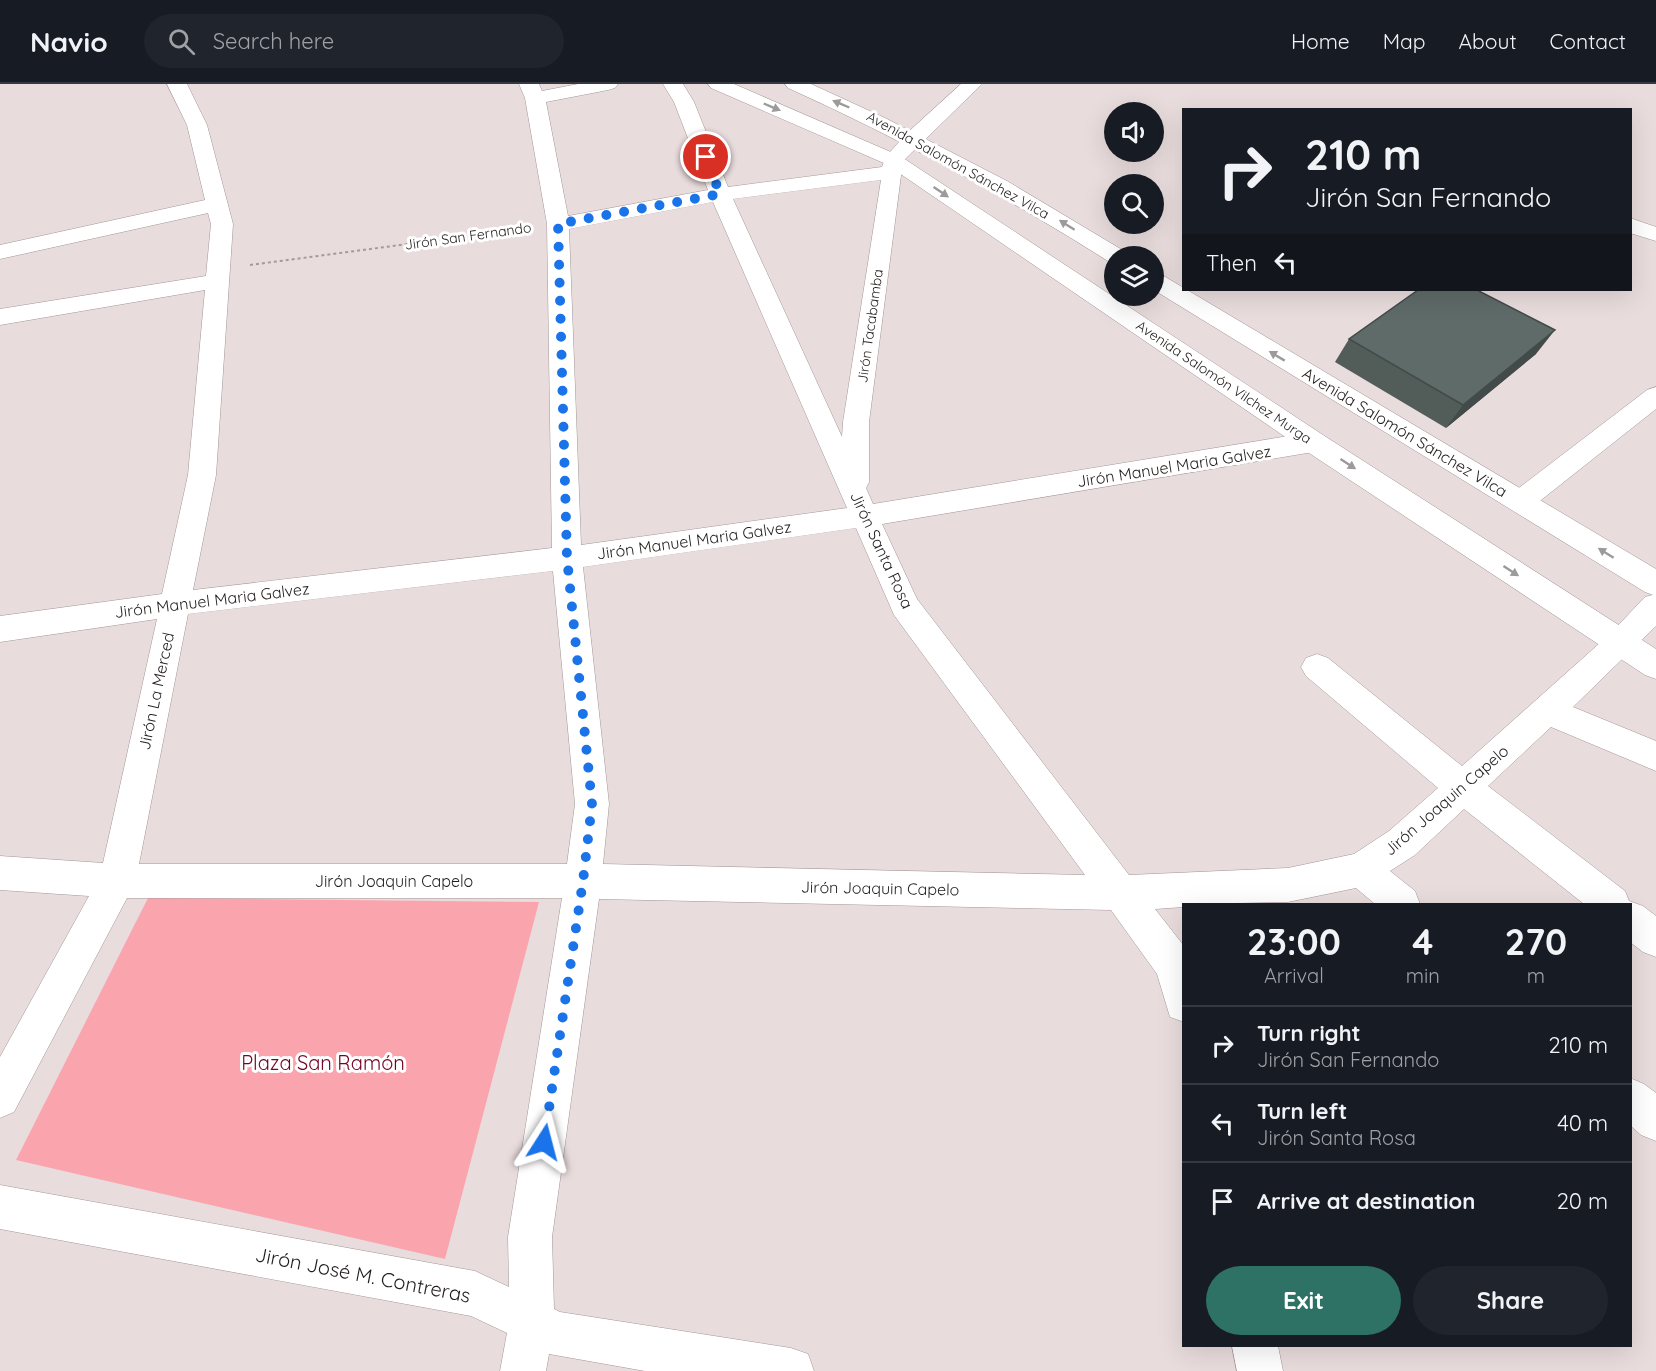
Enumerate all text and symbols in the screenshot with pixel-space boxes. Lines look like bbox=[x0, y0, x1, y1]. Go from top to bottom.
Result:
search box bbox=[144, 14, 564, 68]
text: Navio bbox=[30, 24, 108, 59]
icon: search bbox=[165, 25, 198, 58]
text: Search here bbox=[213, 27, 334, 55]
text: Home bbox=[1291, 28, 1350, 54]
text: Map bbox=[1383, 28, 1426, 54]
text: About bbox=[1459, 28, 1517, 54]
text: Contact bbox=[1550, 28, 1626, 54]
one-way arrow bbox=[832, 98, 850, 108]
one-way arrow bbox=[763, 102, 781, 112]
map controls bbox=[1104, 102, 1164, 306]
button: sound bbox=[1104, 102, 1164, 162]
street label: Avenida Salomón Sánchez Vilca bbox=[864, 107, 1052, 223]
text: 210 m bbox=[1305, 128, 1422, 181]
pin bbox=[680, 131, 731, 182]
icon: right bbox=[1206, 132, 1284, 210]
icon: arrive bbox=[689, 140, 722, 173]
button: search bbox=[1104, 174, 1164, 234]
text: Jirón San Fernando bbox=[1305, 180, 1551, 214]
one-way arrow bbox=[933, 186, 949, 197]
street label: Jirón San Fernando bbox=[404, 218, 532, 254]
one-way arrow bbox=[1059, 220, 1075, 231]
button: layers bbox=[1104, 246, 1164, 306]
icon: left bbox=[1269, 246, 1302, 279]
text: Then bbox=[1206, 249, 1257, 277]
street label: Jirón Tacabamba bbox=[853, 268, 887, 384]
street label: Avenida Salomón Vilchez Murga bbox=[1133, 316, 1315, 448]
one-way arrow bbox=[1269, 351, 1285, 362]
street label: Avenida Salomón Sánchez Vilca bbox=[1299, 363, 1511, 501]
street label: Jirón Manuel Maria Galvez bbox=[1075, 441, 1273, 491]
one-way arrow bbox=[1339, 458, 1355, 470]
street label: Jirón Santa Rosa bbox=[846, 488, 918, 612]
street label: Jirón Manuel Maria Galvez bbox=[595, 516, 793, 564]
one-way arrow bbox=[1598, 548, 1614, 559]
one-way arrow bbox=[1503, 565, 1519, 576]
street label: Jirón Manuel Maria Galvez bbox=[113, 578, 311, 622]
street label: Jirón La Merced bbox=[134, 630, 178, 752]
street label: Jirón Joaquin Capelo bbox=[1380, 740, 1512, 860]
street label: Jirón Joaquin Capelo bbox=[315, 871, 473, 891]
street label: Jirón Joaquin Capelo bbox=[801, 877, 959, 899]
text: 23:00 bbox=[1247, 919, 1341, 964]
text: 4 bbox=[1412, 919, 1433, 964]
text: 270 bbox=[1505, 919, 1567, 964]
text: Arrival bbox=[1264, 963, 1324, 988]
text: min bbox=[1406, 963, 1440, 988]
text: m bbox=[1527, 963, 1545, 988]
text: Turn right bbox=[1257, 1019, 1361, 1047]
icon: right bbox=[1206, 1029, 1239, 1062]
text: 210 m bbox=[1549, 1031, 1608, 1059]
text: Jirón San Fernando bbox=[1257, 1047, 1439, 1072]
park label: Plaza San Ramón bbox=[241, 1050, 405, 1075]
text: Turn left bbox=[1257, 1097, 1347, 1125]
icon: left bbox=[1206, 1107, 1239, 1140]
text: 40 m bbox=[1557, 1109, 1608, 1137]
position arrow bbox=[512, 1110, 576, 1174]
text: Jirón Santa Rosa bbox=[1257, 1125, 1416, 1150]
icon: arrive bbox=[1206, 1185, 1239, 1218]
text: Arrive at destination bbox=[1257, 1187, 1475, 1215]
text: 20 m bbox=[1557, 1187, 1608, 1215]
street label: Jirón José M. Contreras bbox=[253, 1241, 473, 1308]
button: Exit bbox=[1206, 1266, 1401, 1335]
button: Share bbox=[1413, 1266, 1608, 1335]

